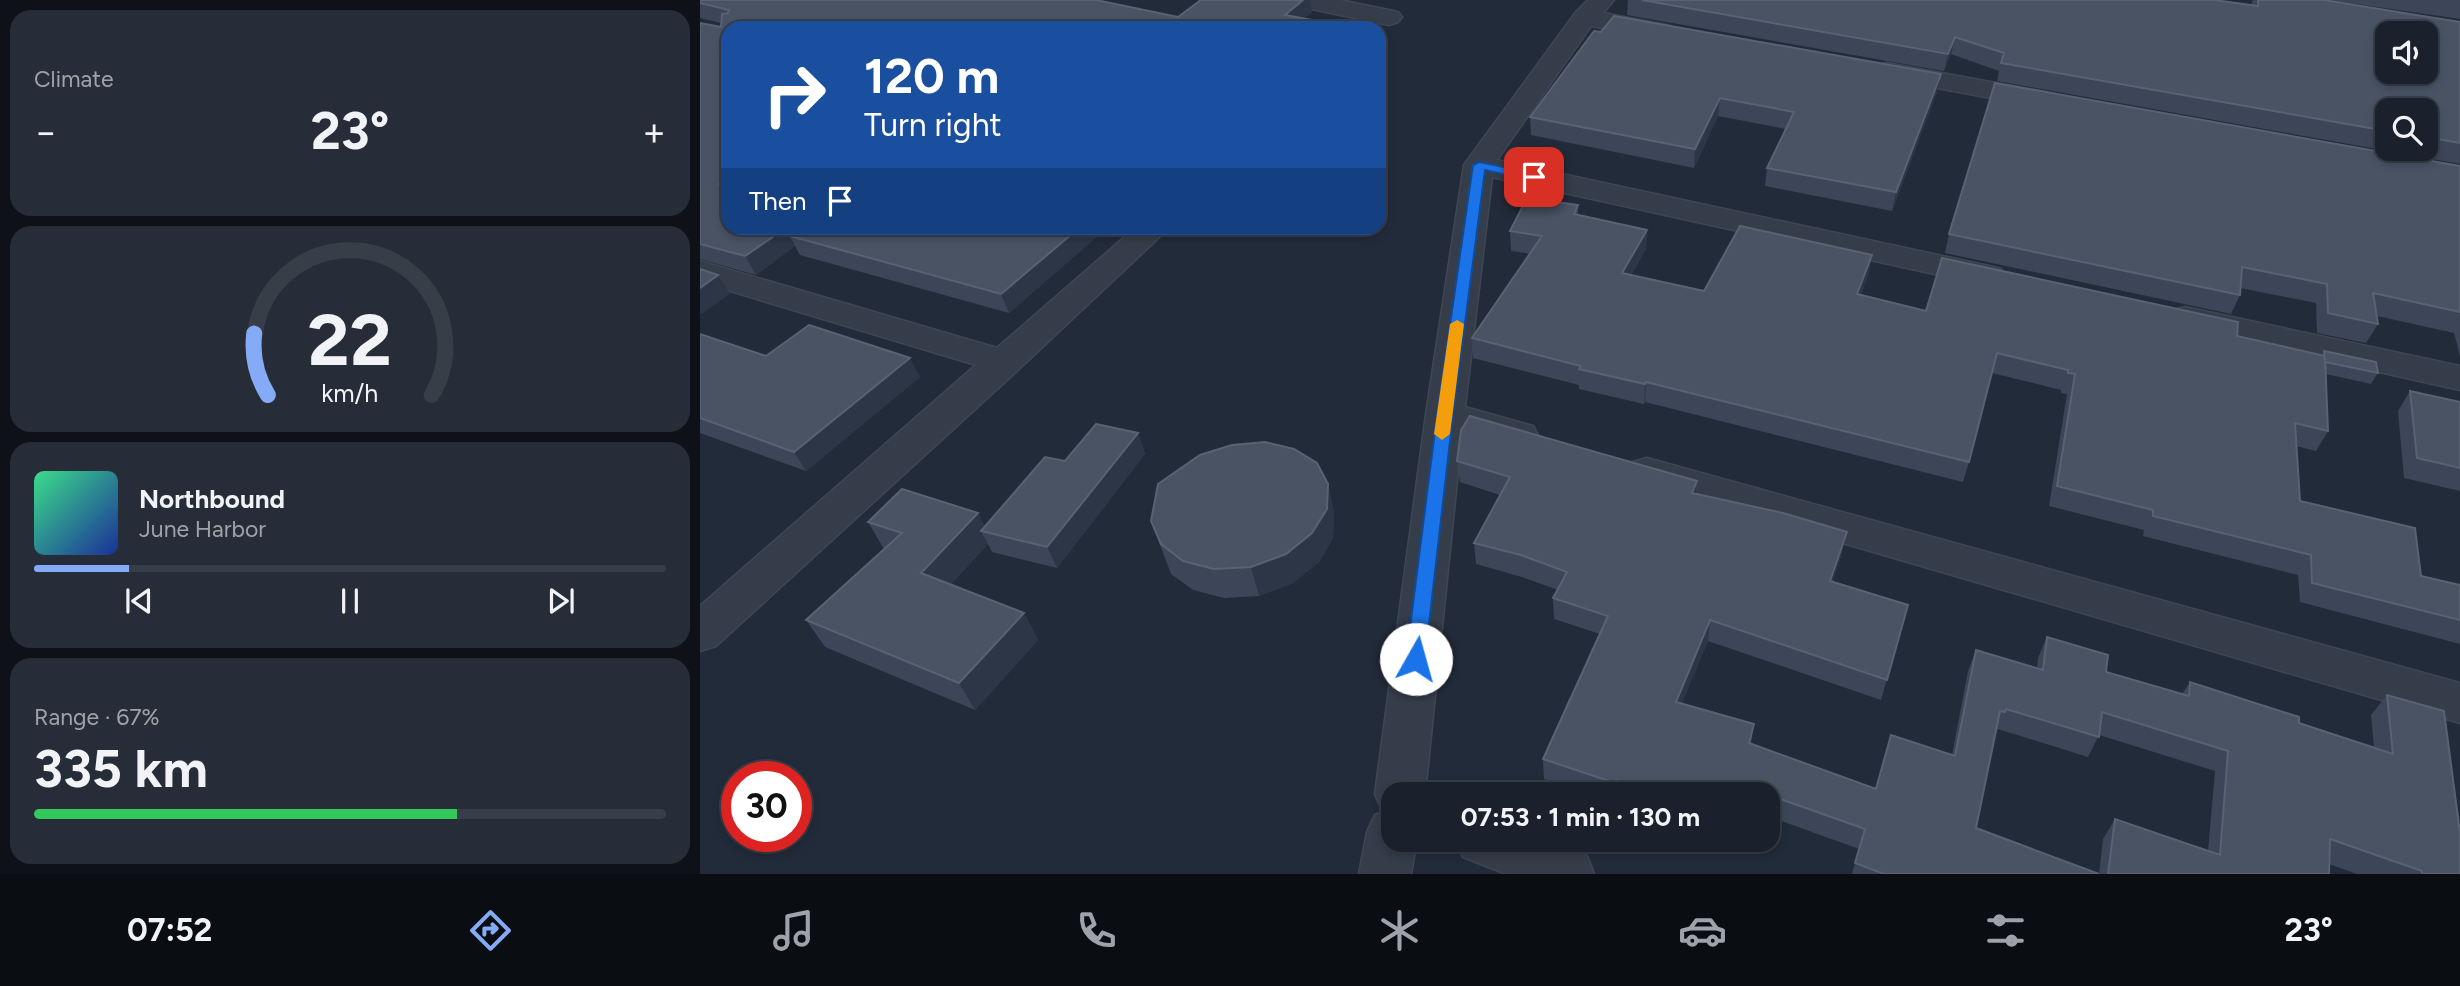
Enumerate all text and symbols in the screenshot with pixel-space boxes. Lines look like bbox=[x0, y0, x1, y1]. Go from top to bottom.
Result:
map controls bbox=[2375, 21, 2438, 161]
button: sound bbox=[2375, 21, 2438, 84]
text: 120 m bbox=[864, 46, 999, 105]
icon: right bbox=[749, 49, 840, 140]
text: Climate bbox=[34, 65, 113, 93]
button: search bbox=[2375, 98, 2438, 161]
text: 23° bbox=[311, 100, 389, 162]
text: Turn right bbox=[864, 106, 1002, 144]
text: − bbox=[34, 109, 58, 155]
text: + bbox=[642, 109, 666, 155]
pin bbox=[1504, 147, 1564, 207]
icon: arrive bbox=[1515, 158, 1553, 196]
icon: arrive bbox=[821, 182, 859, 220]
text: Then bbox=[749, 185, 807, 217]
text: 22 bbox=[308, 296, 392, 383]
text: km/h bbox=[321, 378, 379, 408]
text: Northbound bbox=[139, 483, 285, 515]
text: June Harbor bbox=[139, 515, 266, 543]
icon: previous bbox=[120, 582, 158, 620]
icon: pause bbox=[331, 582, 369, 620]
icon: next bbox=[542, 582, 580, 620]
position arrow bbox=[1379, 622, 1453, 696]
text: Range · 67% bbox=[34, 703, 160, 731]
text: 335 km bbox=[34, 738, 208, 800]
speed limit sign: 30 bbox=[721, 761, 812, 852]
text: 07:53 · 1 min · 130 m bbox=[1461, 801, 1700, 833]
icon: directions bbox=[466, 906, 515, 955]
icon: music bbox=[769, 906, 818, 955]
icon: phone bbox=[1072, 906, 1121, 955]
icon: climate bbox=[1375, 906, 1424, 955]
icon: car bbox=[1678, 906, 1727, 955]
icon: filters bbox=[1981, 906, 2030, 955]
text: 07:52 bbox=[127, 911, 212, 949]
text: 23° bbox=[2285, 911, 2333, 949]

